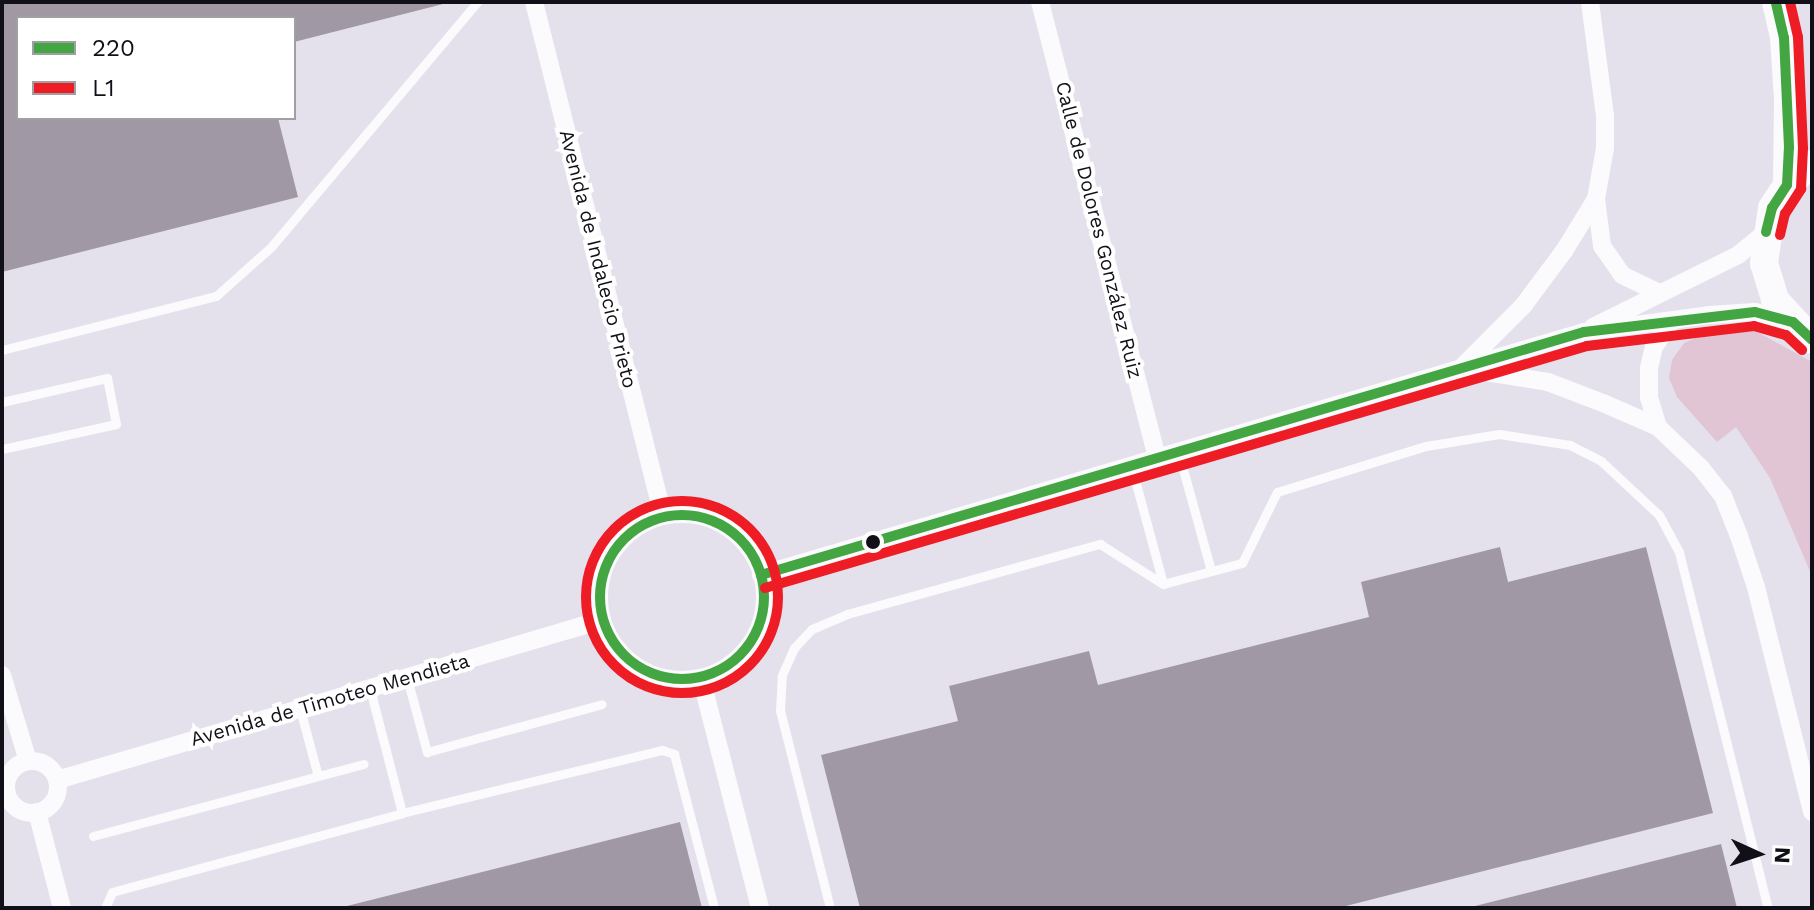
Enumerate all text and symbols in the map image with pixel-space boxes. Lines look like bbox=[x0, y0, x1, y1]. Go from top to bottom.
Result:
legend bbox=[16, 16, 296, 120]
text: 220 bbox=[92, 34, 135, 62]
text: L1 bbox=[92, 74, 115, 102]
street label: Calle de Dolores González Ruiz bbox=[1050, 79, 1148, 381]
street label: Avenida de Indalecio Prieto bbox=[554, 127, 642, 391]
unlabelled marker bbox=[865, 534, 881, 550]
street label: Avenida de Timoteo Mendieta bbox=[187, 648, 473, 752]
north arrow bbox=[1718, 814, 1798, 894]
text: N bbox=[1770, 846, 1795, 864]

